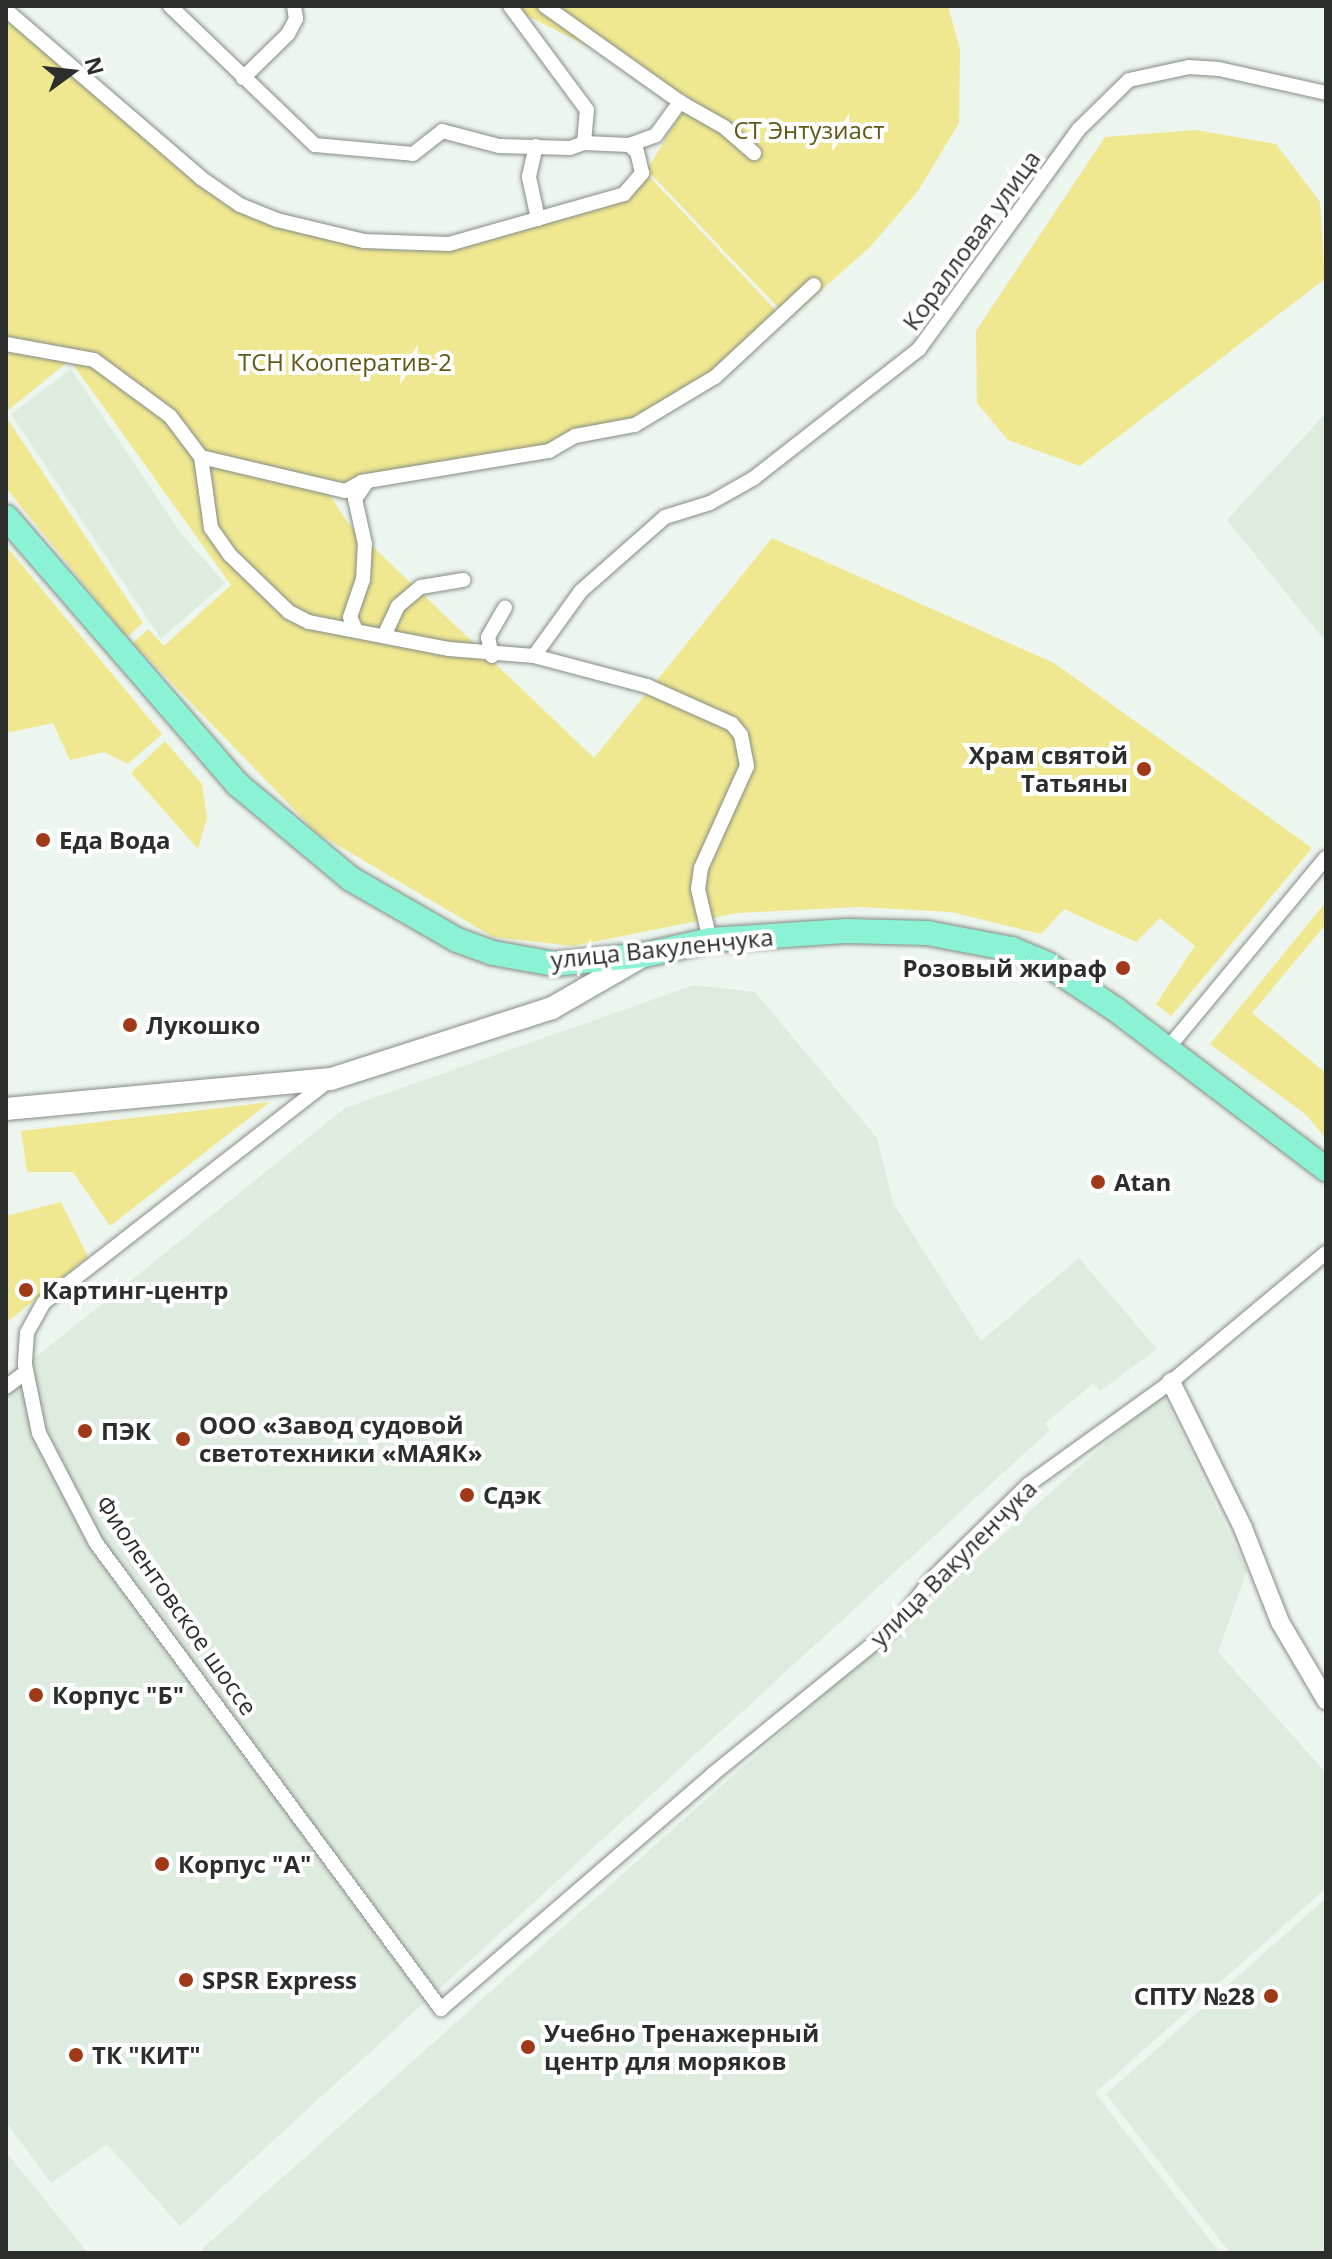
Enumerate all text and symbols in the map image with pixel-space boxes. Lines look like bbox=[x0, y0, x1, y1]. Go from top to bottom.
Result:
north arrow bbox=[32, 32, 112, 112]
text: N bbox=[78, 53, 112, 78]
park label: СТ Энтузиаст bbox=[733, 116, 885, 144]
street label: Коралловая улица bbox=[896, 145, 1046, 335]
park label: ТСН Кооператив-2 bbox=[238, 348, 452, 376]
place label: Храм святой Татьяны bbox=[969, 741, 1128, 797]
marker: Храм святой Татьяны bbox=[1135, 760, 1153, 778]
place label: Еда Вода bbox=[59, 826, 171, 854]
marker: Еда Вода bbox=[34, 831, 52, 849]
street label: улица Вакуленчука bbox=[549, 922, 775, 974]
place label: Розовый жираф bbox=[902, 954, 1107, 982]
marker: Розовый жираф bbox=[1114, 959, 1132, 977]
place label: Лукошко bbox=[146, 1011, 260, 1039]
marker: Лукошко bbox=[121, 1016, 139, 1034]
place label: Atan bbox=[1114, 1168, 1171, 1196]
marker: Atan bbox=[1089, 1173, 1107, 1191]
place label: Картинг-центр bbox=[42, 1276, 229, 1304]
marker: Картинг-центр bbox=[17, 1281, 35, 1299]
place label: ООО «Завод судовой светотехники «МАЯК» bbox=[199, 1411, 482, 1467]
place label: ПЭК bbox=[101, 1417, 151, 1445]
marker: ПЭК bbox=[76, 1422, 94, 1440]
marker: ООО «Завод судовой светотехники «МАЯК» bbox=[174, 1430, 192, 1448]
street label: улица Вакуленчука bbox=[864, 1474, 1042, 1652]
place label: Сдэк bbox=[483, 1481, 541, 1509]
marker: Сдэк bbox=[458, 1486, 476, 1504]
street label: Фиолентовское шоссе bbox=[90, 1490, 264, 1720]
place label: Корпус "Б" bbox=[52, 1681, 184, 1709]
marker: Корпус "Б" bbox=[27, 1686, 45, 1704]
place label: Корпус "А" bbox=[178, 1850, 311, 1878]
marker: Корпус "А" bbox=[153, 1855, 171, 1873]
place label: SPSR Express bbox=[202, 1966, 357, 1994]
marker: SPSR Express bbox=[177, 1971, 195, 1989]
place label: СПТУ №28 bbox=[1134, 1982, 1255, 2010]
marker: СПТУ №28 bbox=[1262, 1987, 1280, 2005]
place label: Учебно Тренажерный центр для моряков bbox=[544, 2019, 819, 2075]
marker: Учебно Тренажерный центр для моряков bbox=[519, 2038, 537, 2056]
place label: ТК "КИТ" bbox=[92, 2041, 201, 2069]
marker: ТК "КИТ" bbox=[67, 2046, 85, 2064]

